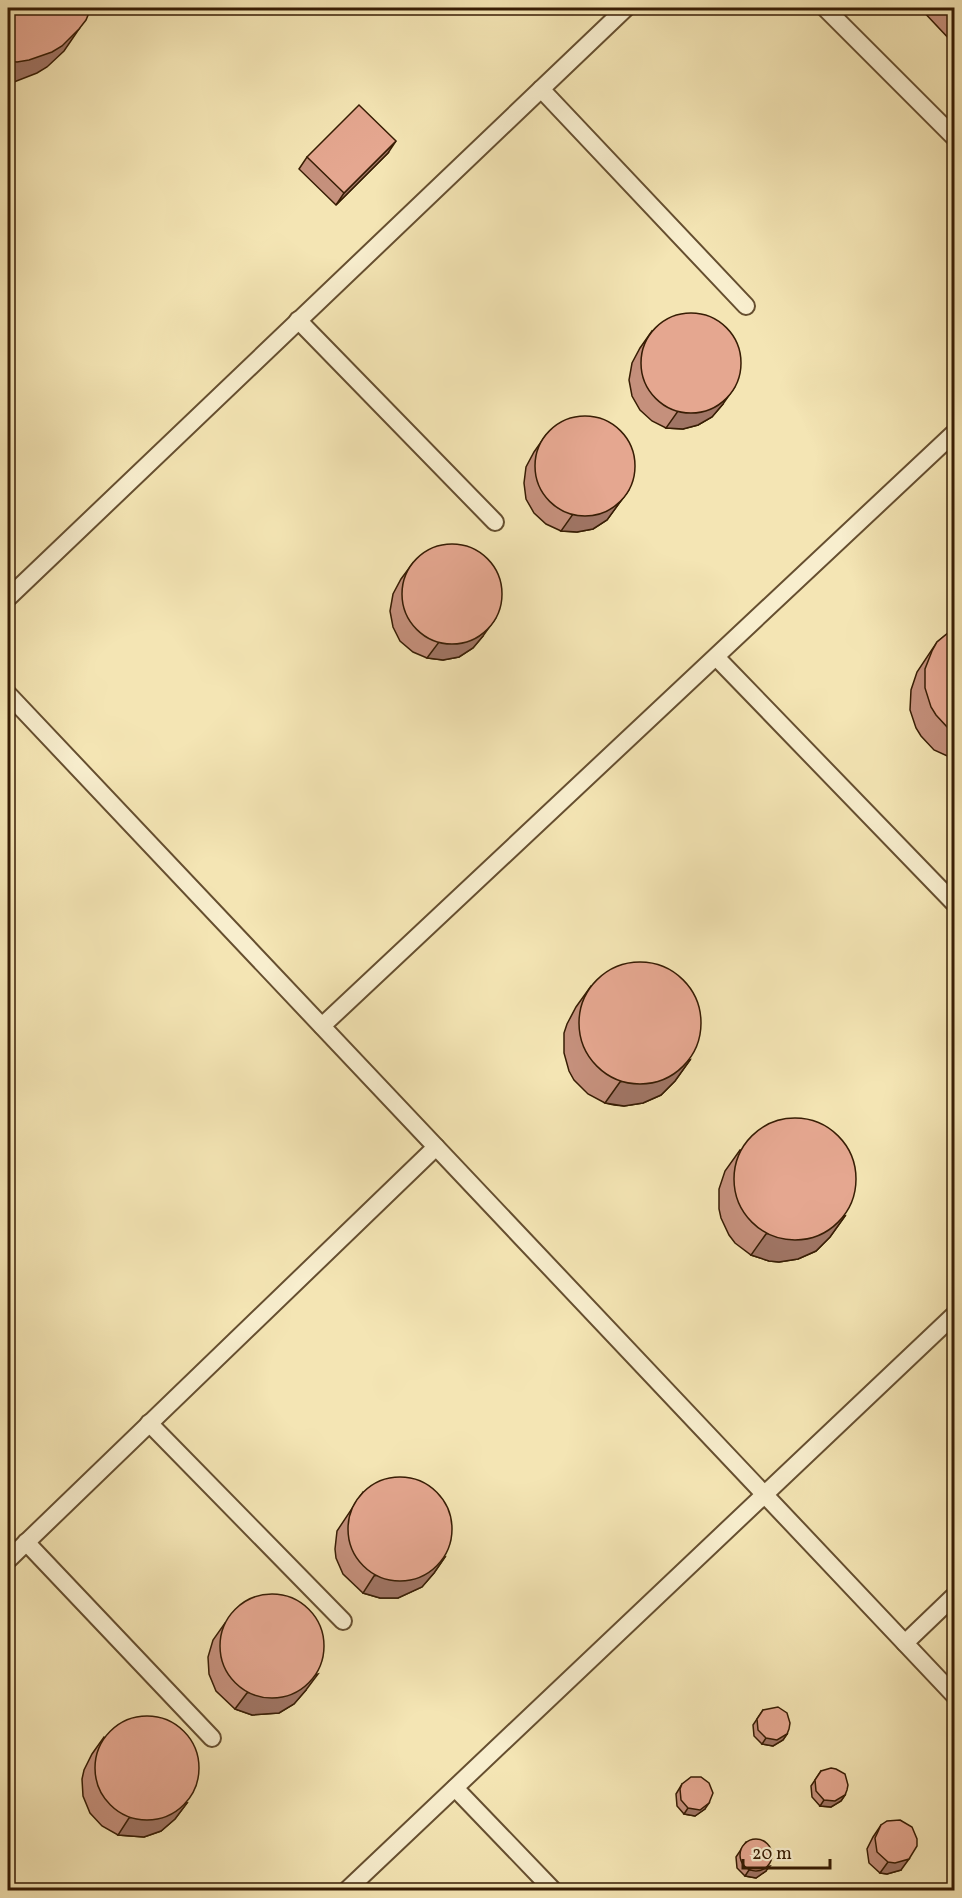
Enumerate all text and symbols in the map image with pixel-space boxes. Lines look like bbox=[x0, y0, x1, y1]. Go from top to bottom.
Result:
scale bar bbox=[743, 1832, 830, 1870]
text: 20 m bbox=[752, 1842, 792, 1867]

